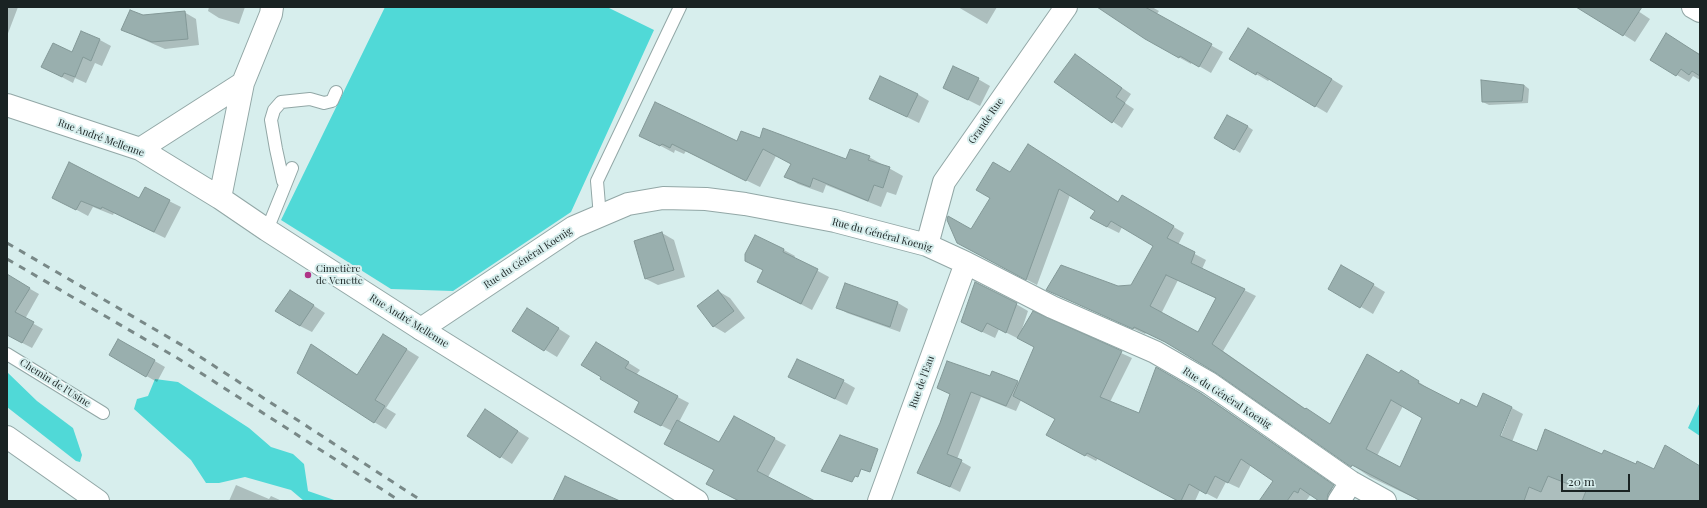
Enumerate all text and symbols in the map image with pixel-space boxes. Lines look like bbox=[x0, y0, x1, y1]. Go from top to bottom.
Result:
street label: Grande Rue bbox=[966, 96, 1006, 146]
street label: Rue André Mellenne bbox=[56, 117, 146, 159]
street label: Rue du Général Koenig bbox=[831, 216, 933, 254]
street label: Rue du Général Koenig bbox=[481, 225, 575, 291]
place label: Cimetière de Venette bbox=[316, 263, 363, 286]
marker: Cimetière de Venette bbox=[303, 270, 313, 280]
street label: Rue André Mellenne bbox=[367, 292, 451, 350]
street label: Rue de l'Eau bbox=[907, 354, 937, 410]
street label: Chemin de l'Usine bbox=[17, 356, 93, 410]
street label: Rue du Général Koenig bbox=[1180, 365, 1274, 431]
scale bar bbox=[1563, 466, 1632, 492]
text: 20 m bbox=[1568, 473, 1595, 489]

